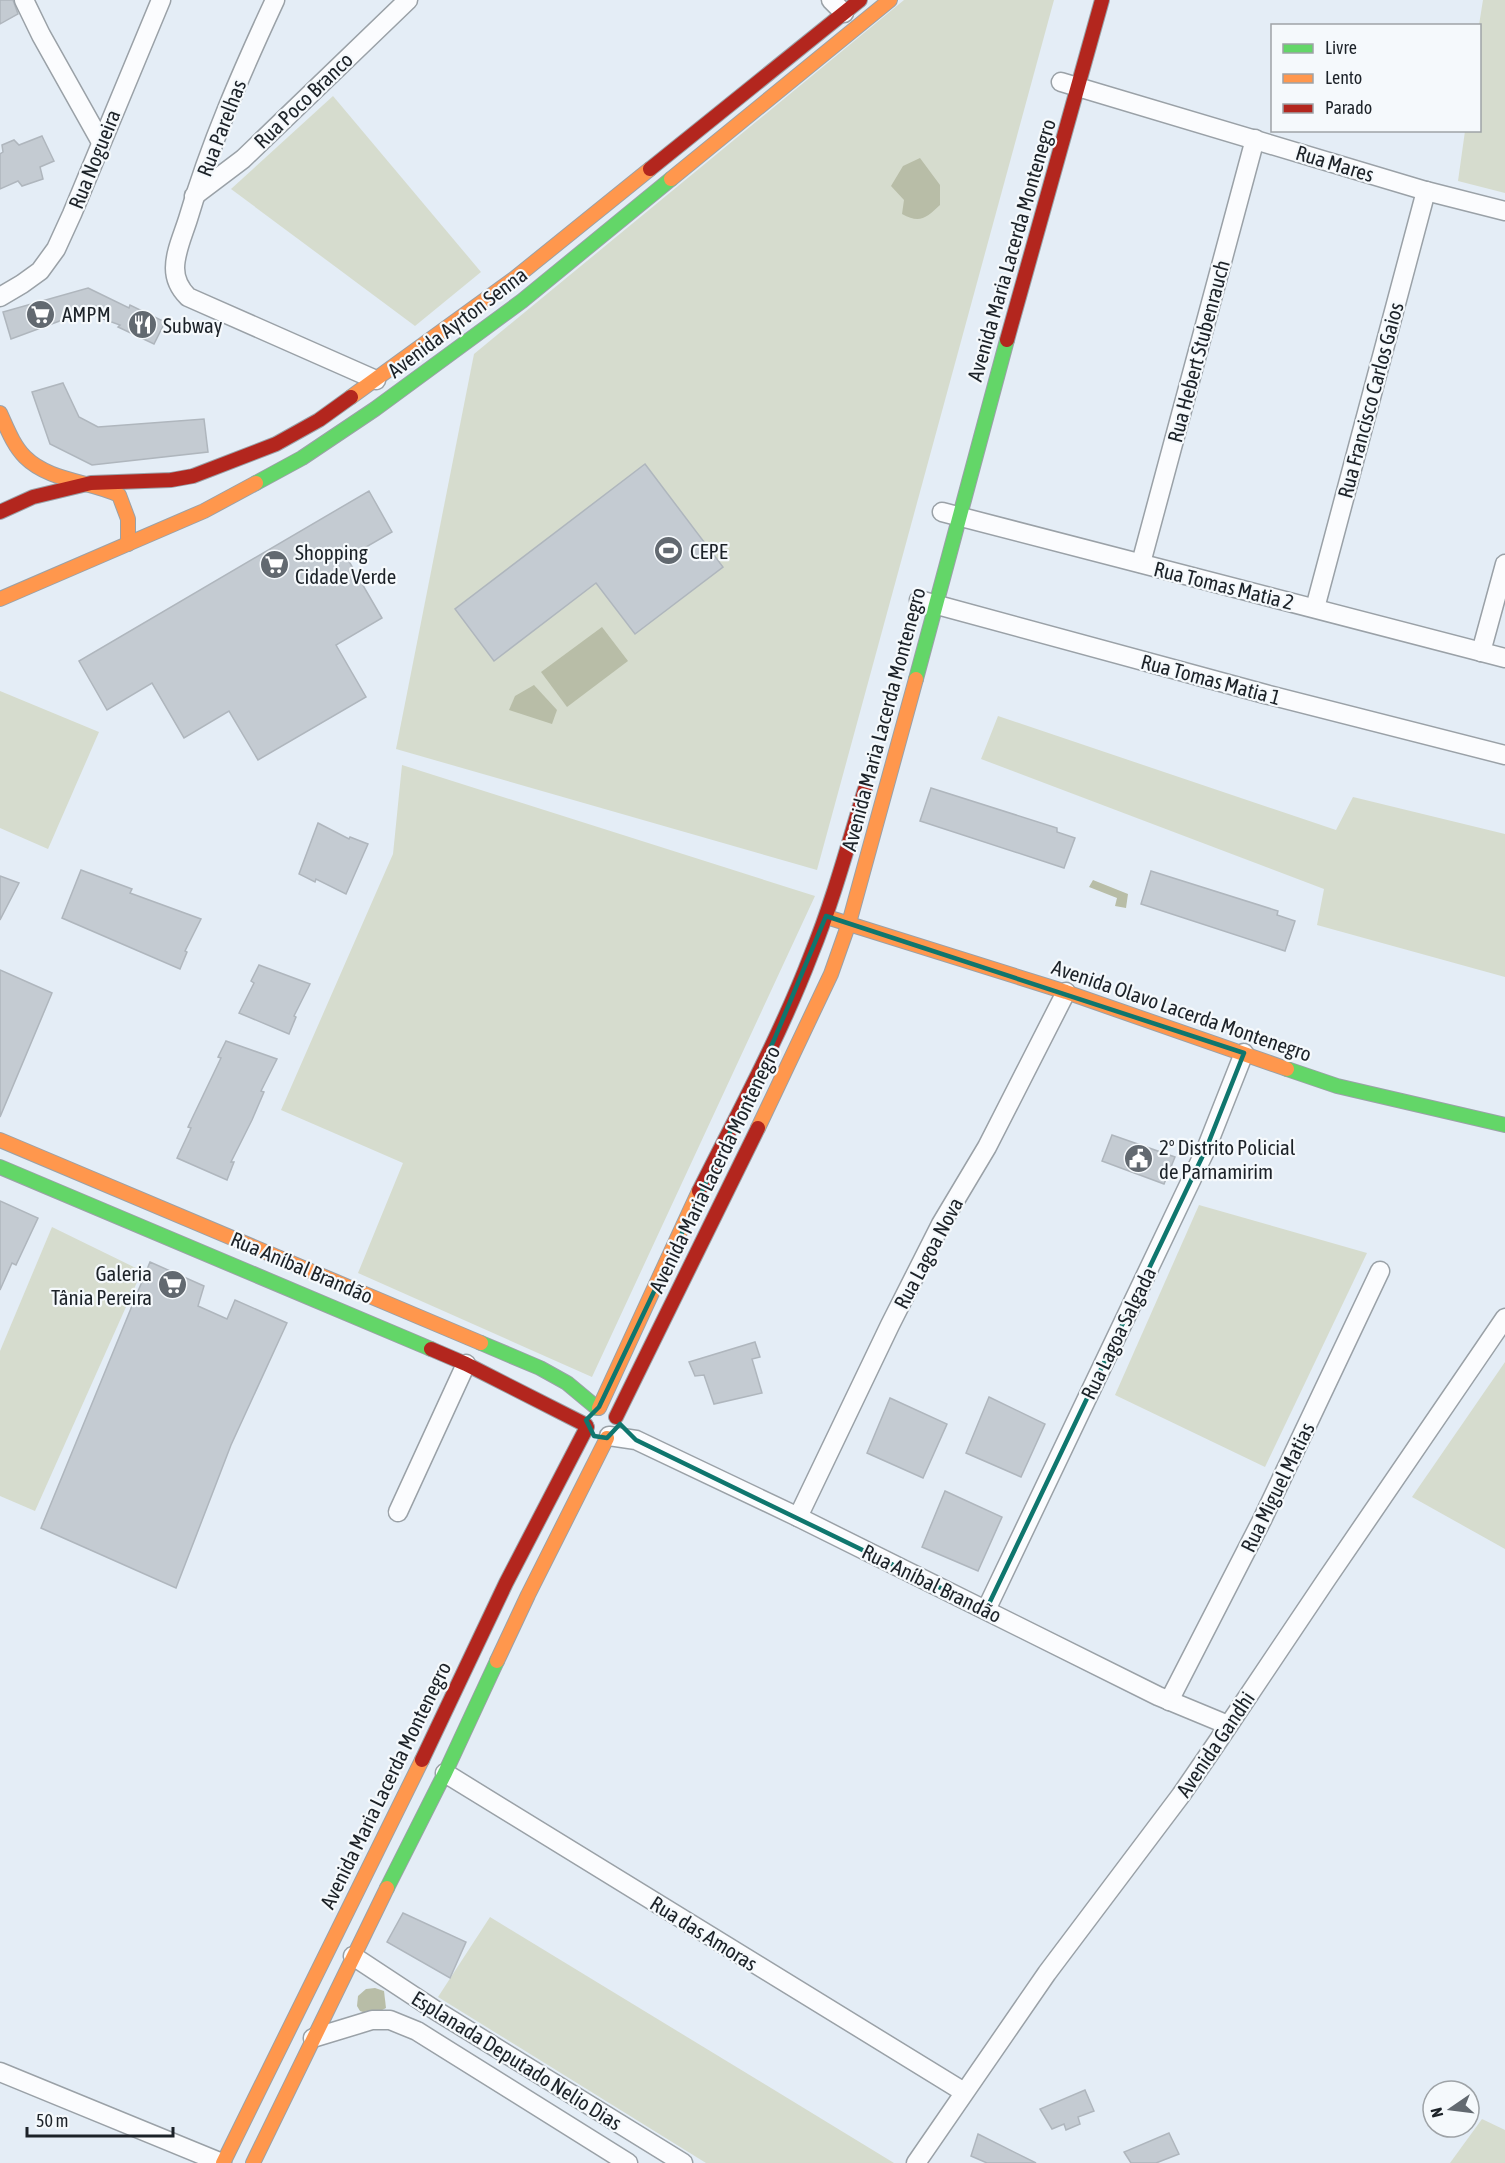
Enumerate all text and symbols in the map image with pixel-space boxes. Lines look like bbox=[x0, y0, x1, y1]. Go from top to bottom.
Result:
legend bbox=[1271, 24, 1481, 132]
text: Livre bbox=[1325, 37, 1357, 58]
street label: Rua Poco Branco bbox=[249, 47, 357, 153]
text: Lento bbox=[1325, 67, 1362, 88]
street label: Rua Parelhas bbox=[192, 76, 250, 180]
text: Parado bbox=[1325, 97, 1372, 118]
street label: Rua Nogueira bbox=[63, 106, 125, 212]
street label: Avenida Maria Lacerda Montenegro bbox=[962, 116, 1060, 384]
street label: Rua Mares bbox=[1293, 140, 1377, 186]
street label: Rua Hebert Stubenrauch bbox=[1162, 257, 1234, 445]
street label: Avenida Ayrton Senna bbox=[383, 262, 531, 382]
supermarket icon: AMPM bbox=[25, 298, 57, 330]
street label: Rua Francisco Carlos Gaios bbox=[1332, 300, 1408, 500]
place label: AMPM bbox=[62, 302, 111, 326]
restaurant icon: Subway bbox=[126, 309, 158, 341]
place label: Subway bbox=[163, 313, 223, 337]
sports icon: CEPE bbox=[653, 535, 685, 567]
place label: CEPE bbox=[690, 539, 728, 563]
place label: Shopping Cidade Verde bbox=[295, 540, 396, 588]
supermarket icon: Shopping Cidade Verde bbox=[258, 548, 290, 580]
street label: Rua Tomas Matia 2 bbox=[1151, 556, 1297, 614]
street label: Avenida Maria Lacerda Montenegro bbox=[836, 585, 930, 853]
street label: Rua Tomas Matia 1 bbox=[1139, 649, 1283, 709]
street label: Avenida Olavo Lacerda Montenegro bbox=[1049, 954, 1315, 1066]
street label: Avenida Maria Lacerda Montenegro bbox=[644, 1042, 784, 1296]
place label: 2º Distrito Policial de Parnamirim bbox=[1159, 1135, 1296, 1183]
public building icon: 2º Distrito Policial de Parnamirim bbox=[1122, 1143, 1154, 1175]
street label: Rua Lagoa Nova bbox=[889, 1193, 967, 1313]
street label: Rua Aníbal Brandão bbox=[227, 1226, 377, 1308]
place label: Galeria Tânia Pereira bbox=[51, 1261, 152, 1309]
street label: Rua Lagoa Salgada bbox=[1076, 1263, 1160, 1403]
supermarket icon: Galeria Tânia Pereira bbox=[157, 1269, 189, 1301]
street label: Rua Miguel Matias bbox=[1235, 1418, 1319, 1556]
street label: Rua Aníbal Brandão bbox=[858, 1539, 1006, 1627]
street label: Avenida Maria Lacerda Montenegro bbox=[315, 1658, 455, 1912]
street label: Avenida Gandhi bbox=[1171, 1687, 1259, 1801]
street label: Rua das Amoras bbox=[646, 1891, 762, 1975]
street label: Esplanada Deputado Nelio Dias bbox=[408, 1985, 626, 2135]
north arrow bbox=[1421, 2079, 1481, 2139]
scale bar bbox=[27, 2100, 172, 2138]
text: N bbox=[1427, 2106, 1446, 2119]
text: 50 m bbox=[36, 2110, 68, 2131]

